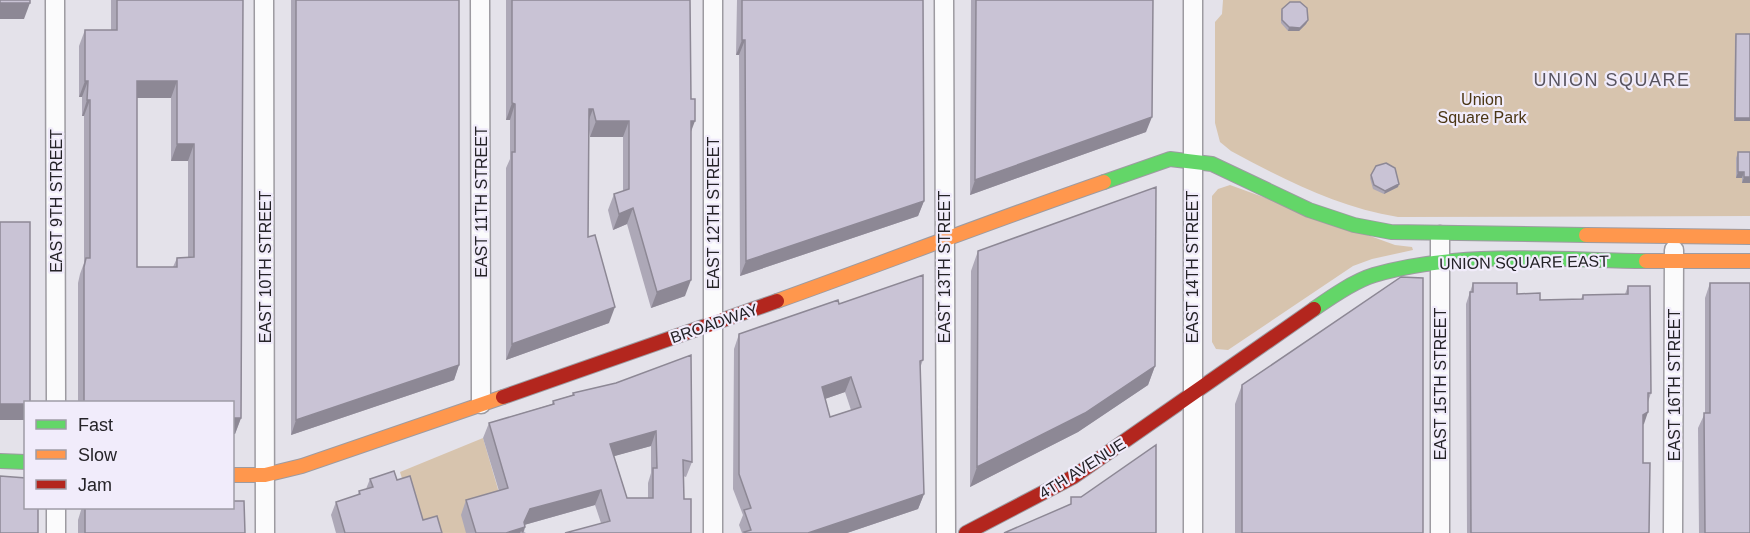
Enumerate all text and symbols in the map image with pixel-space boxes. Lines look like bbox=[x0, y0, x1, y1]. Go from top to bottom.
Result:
district label: UNION SQUARE bbox=[1533, 70, 1691, 90]
park label: Union Square Park bbox=[1438, 91, 1527, 126]
street label: EAST 11TH STREET bbox=[473, 126, 490, 278]
street label: EAST 9TH STREET bbox=[48, 129, 65, 273]
street label: EAST 12TH STREET bbox=[705, 136, 722, 289]
street label: EAST 10TH STREET bbox=[257, 190, 274, 343]
street label: EAST 13TH STREET bbox=[936, 190, 953, 343]
street label: EAST 14TH STREET bbox=[1184, 190, 1201, 343]
street label: UNION SQUARE EAST bbox=[1439, 253, 1609, 272]
street label: BROADWAY bbox=[668, 300, 761, 346]
street label: EAST 15TH STREET bbox=[1432, 307, 1449, 460]
street label: EAST 16TH STREET bbox=[1666, 308, 1683, 461]
legend bbox=[24, 401, 234, 509]
text: Fast bbox=[78, 415, 113, 435]
street label: 4TH AVENUE bbox=[1036, 435, 1128, 502]
text: Slow bbox=[78, 445, 118, 465]
text: Jam bbox=[78, 475, 112, 495]

